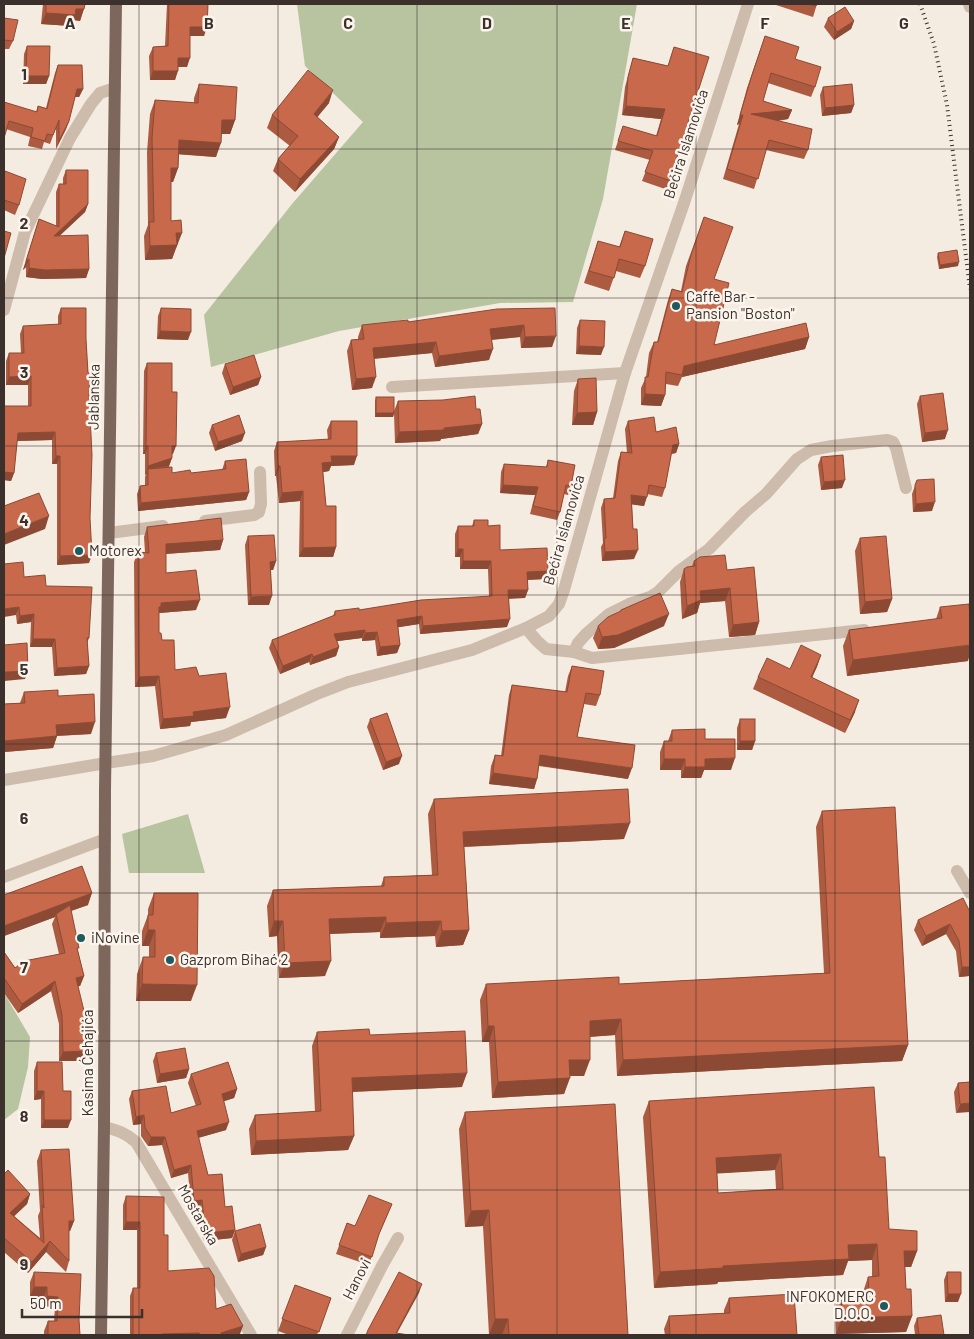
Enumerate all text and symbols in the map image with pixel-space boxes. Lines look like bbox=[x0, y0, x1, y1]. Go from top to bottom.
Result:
text: A bbox=[65, 13, 76, 32]
text: B bbox=[204, 13, 214, 32]
text: C bbox=[343, 13, 353, 32]
text: D bbox=[482, 13, 492, 32]
text: E bbox=[621, 13, 631, 32]
text: F bbox=[761, 13, 770, 32]
text: G bbox=[899, 13, 909, 32]
text: 1 bbox=[21, 64, 27, 83]
street label: Bećira Islamovića bbox=[659, 87, 711, 201]
text: 2 bbox=[20, 213, 29, 232]
place label: Caffe Bar - Pansion "Boston" bbox=[686, 287, 795, 322]
marker: Caffe Bar - Pansion "Boston" bbox=[670, 300, 682, 312]
text: 3 bbox=[20, 362, 28, 381]
street label: Jablanska bbox=[83, 364, 103, 430]
street label: Bećira Islamovića bbox=[539, 472, 587, 587]
text: 4 bbox=[19, 510, 29, 529]
place label: Motorex bbox=[89, 541, 142, 559]
marker: Motorex bbox=[73, 545, 85, 557]
text: 5 bbox=[20, 659, 29, 678]
text: 6 bbox=[20, 808, 29, 827]
place label: iNovine bbox=[91, 928, 140, 946]
marker: iNovine bbox=[75, 932, 87, 944]
place label: Gazprom Bihać 2 bbox=[180, 950, 289, 968]
marker: Gazprom Bihać 2 bbox=[164, 954, 176, 966]
text: 7 bbox=[20, 957, 28, 976]
street label: Kasima Ćehajića bbox=[78, 1010, 96, 1116]
text: 8 bbox=[20, 1106, 29, 1125]
street label: Mostarska bbox=[174, 1181, 223, 1248]
text: 9 bbox=[20, 1254, 28, 1273]
street label: Hanovi bbox=[338, 1255, 374, 1302]
scale bar bbox=[22, 1286, 142, 1318]
place label: INFOKOMERC D.O.O. bbox=[786, 1287, 874, 1322]
text: 50 m bbox=[30, 1294, 62, 1312]
marker: INFOKOMERC D.O.O. bbox=[878, 1300, 890, 1312]

